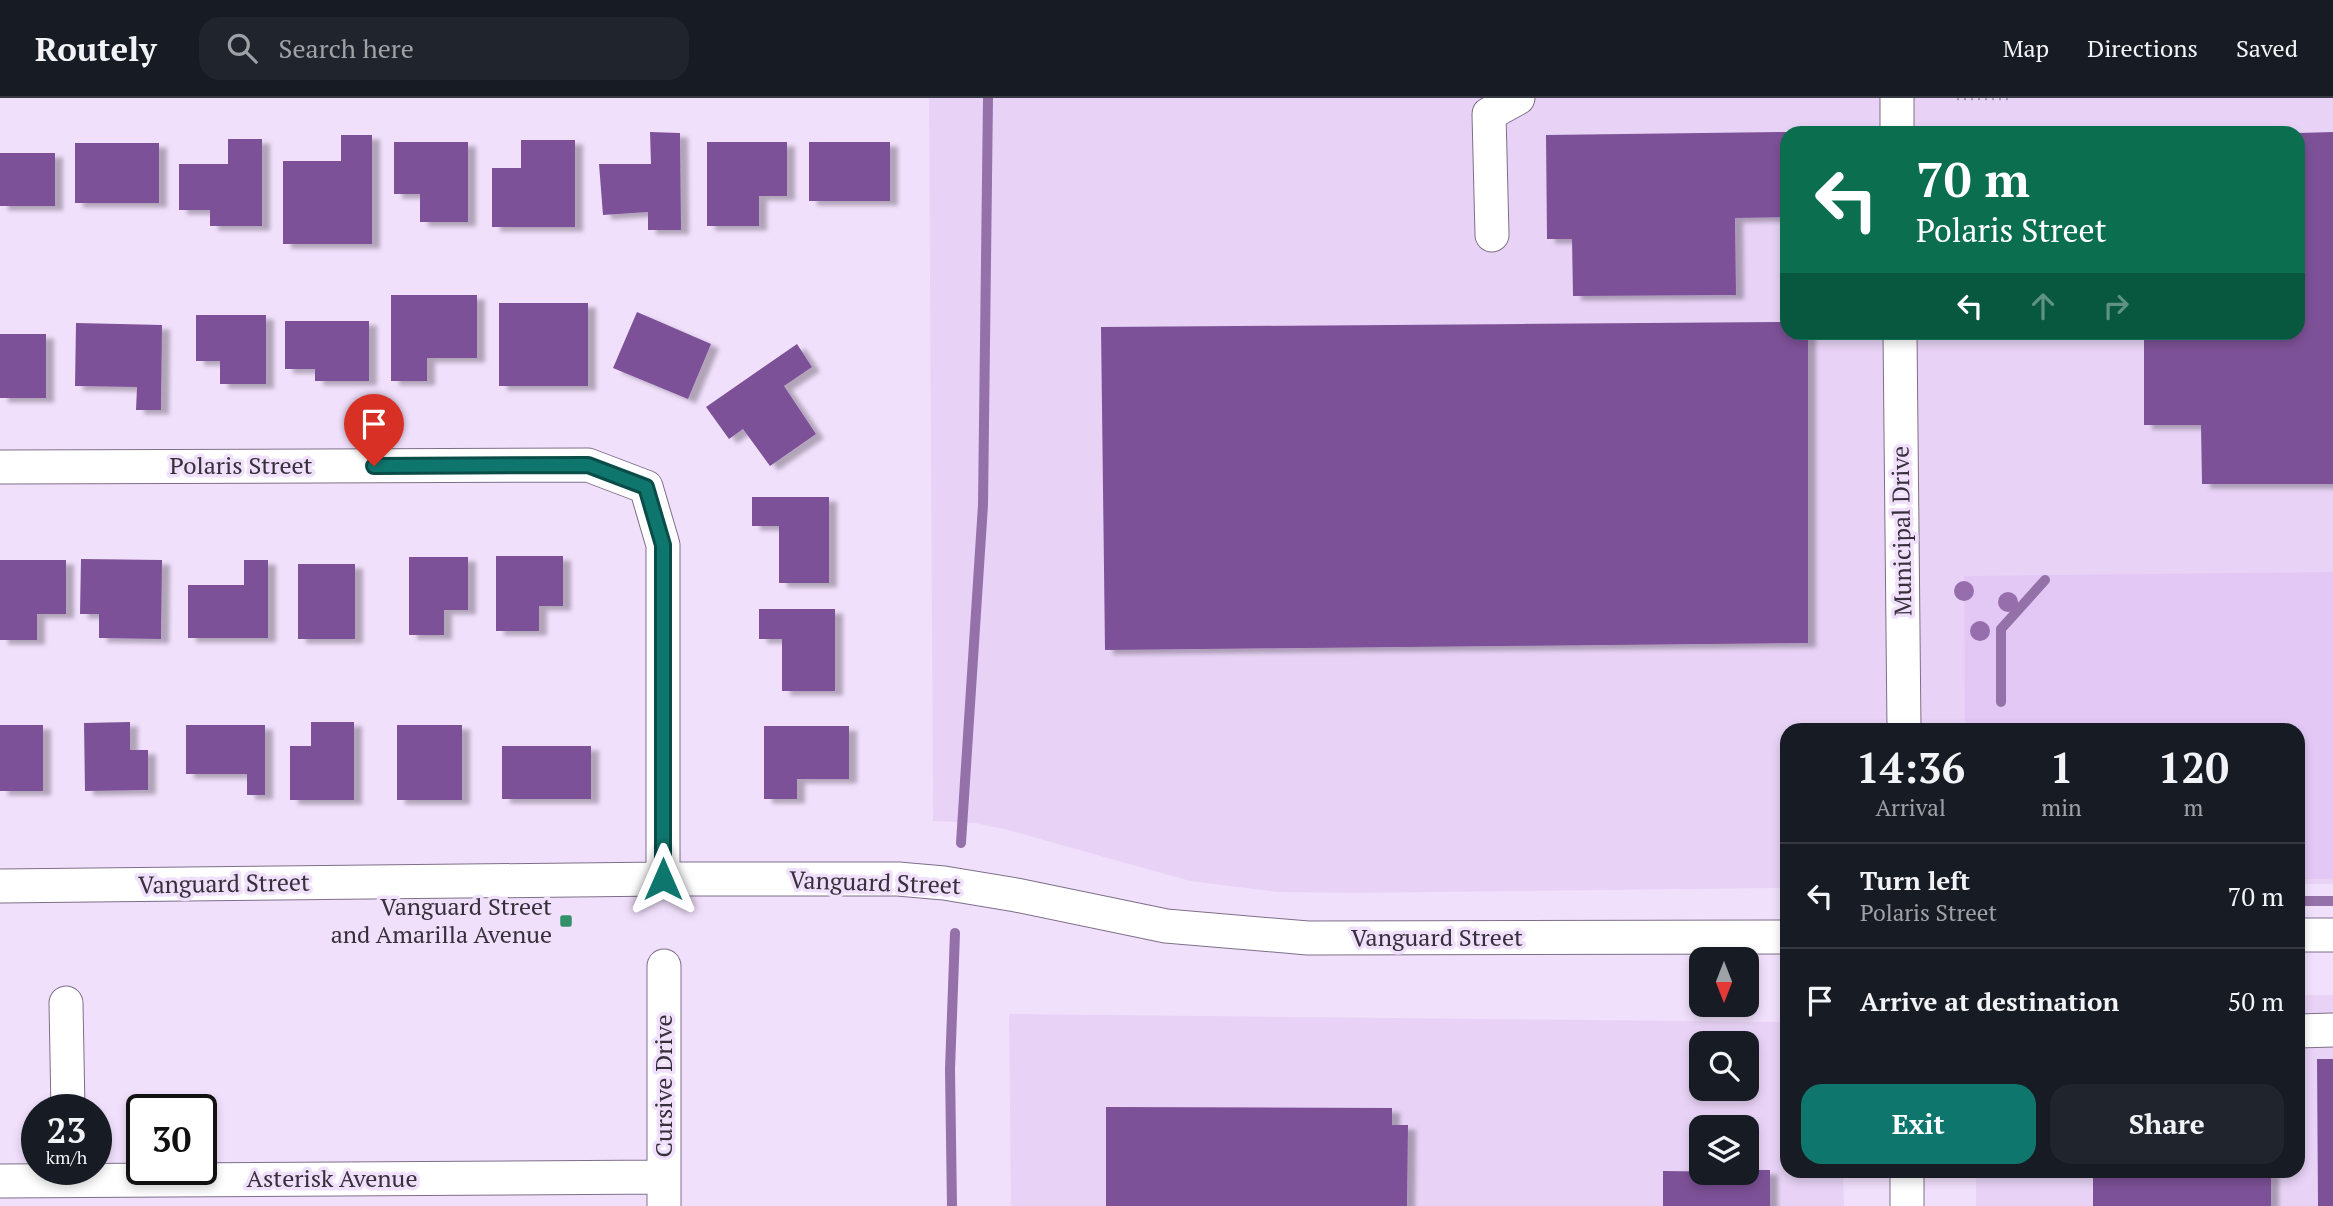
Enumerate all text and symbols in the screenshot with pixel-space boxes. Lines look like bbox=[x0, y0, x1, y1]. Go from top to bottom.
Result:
search box bbox=[199, 17, 689, 80]
text: Routely bbox=[35, 27, 157, 70]
icon: search bbox=[223, 29, 261, 67]
text: Search here bbox=[279, 31, 414, 65]
text: Map bbox=[2003, 32, 2049, 64]
text: Directions bbox=[2087, 32, 2198, 64]
text: Saved bbox=[2236, 32, 2298, 64]
text: 70 m bbox=[1916, 146, 2030, 211]
icon: left bbox=[1801, 154, 1892, 245]
text: Polaris Street bbox=[1916, 209, 2107, 251]
icon: left bbox=[1951, 287, 1989, 325]
icon: ahead bbox=[2024, 287, 2062, 325]
icon: right bbox=[2097, 287, 2135, 325]
pin bbox=[344, 394, 404, 466]
icon: arrive bbox=[355, 405, 393, 443]
street label: Municipal Drive bbox=[1884, 446, 1918, 617]
street label: Polaris Street bbox=[170, 449, 313, 481]
text: 14:36 bbox=[1856, 739, 1965, 795]
text: 1 bbox=[2050, 739, 2073, 795]
text: 120 bbox=[2158, 739, 2229, 795]
text: Arrival bbox=[1875, 792, 1946, 823]
text: min bbox=[2041, 792, 2082, 823]
text: m bbox=[2183, 792, 2203, 823]
position arrow bbox=[626, 842, 700, 916]
street label: Vanguard Street bbox=[789, 863, 962, 901]
text: Turn left bbox=[1860, 863, 1970, 897]
street label: Vanguard Street bbox=[138, 866, 310, 900]
icon: left bbox=[1801, 877, 1839, 915]
text: 70 m bbox=[2228, 879, 2284, 913]
place label: Vanguard Street and Amarilla Avenue bbox=[331, 890, 552, 950]
text: Polaris Street bbox=[1860, 897, 1997, 928]
marker: Vanguard Street and Amarilla Avenue bbox=[558, 913, 574, 929]
street label: Vanguard Street bbox=[1351, 921, 1523, 953]
north arrow bbox=[1689, 947, 1759, 1017]
map controls bbox=[1689, 947, 1759, 1185]
icon: arrive bbox=[1801, 982, 1839, 1020]
text: Arrive at destination bbox=[1860, 984, 2119, 1018]
text: 50 m bbox=[2228, 984, 2284, 1018]
street label: Cursive Drive bbox=[647, 1015, 679, 1157]
button: search bbox=[1689, 1031, 1759, 1101]
button: Exit bbox=[1801, 1084, 2036, 1164]
button: Share bbox=[2050, 1084, 2284, 1164]
speed limit sign: 30 bbox=[126, 1094, 217, 1185]
text: 23 bbox=[47, 1107, 86, 1153]
button: layers bbox=[1689, 1115, 1759, 1185]
text: km/h bbox=[46, 1145, 87, 1169]
street label: Asterisk Avenue bbox=[247, 1162, 417, 1194]

